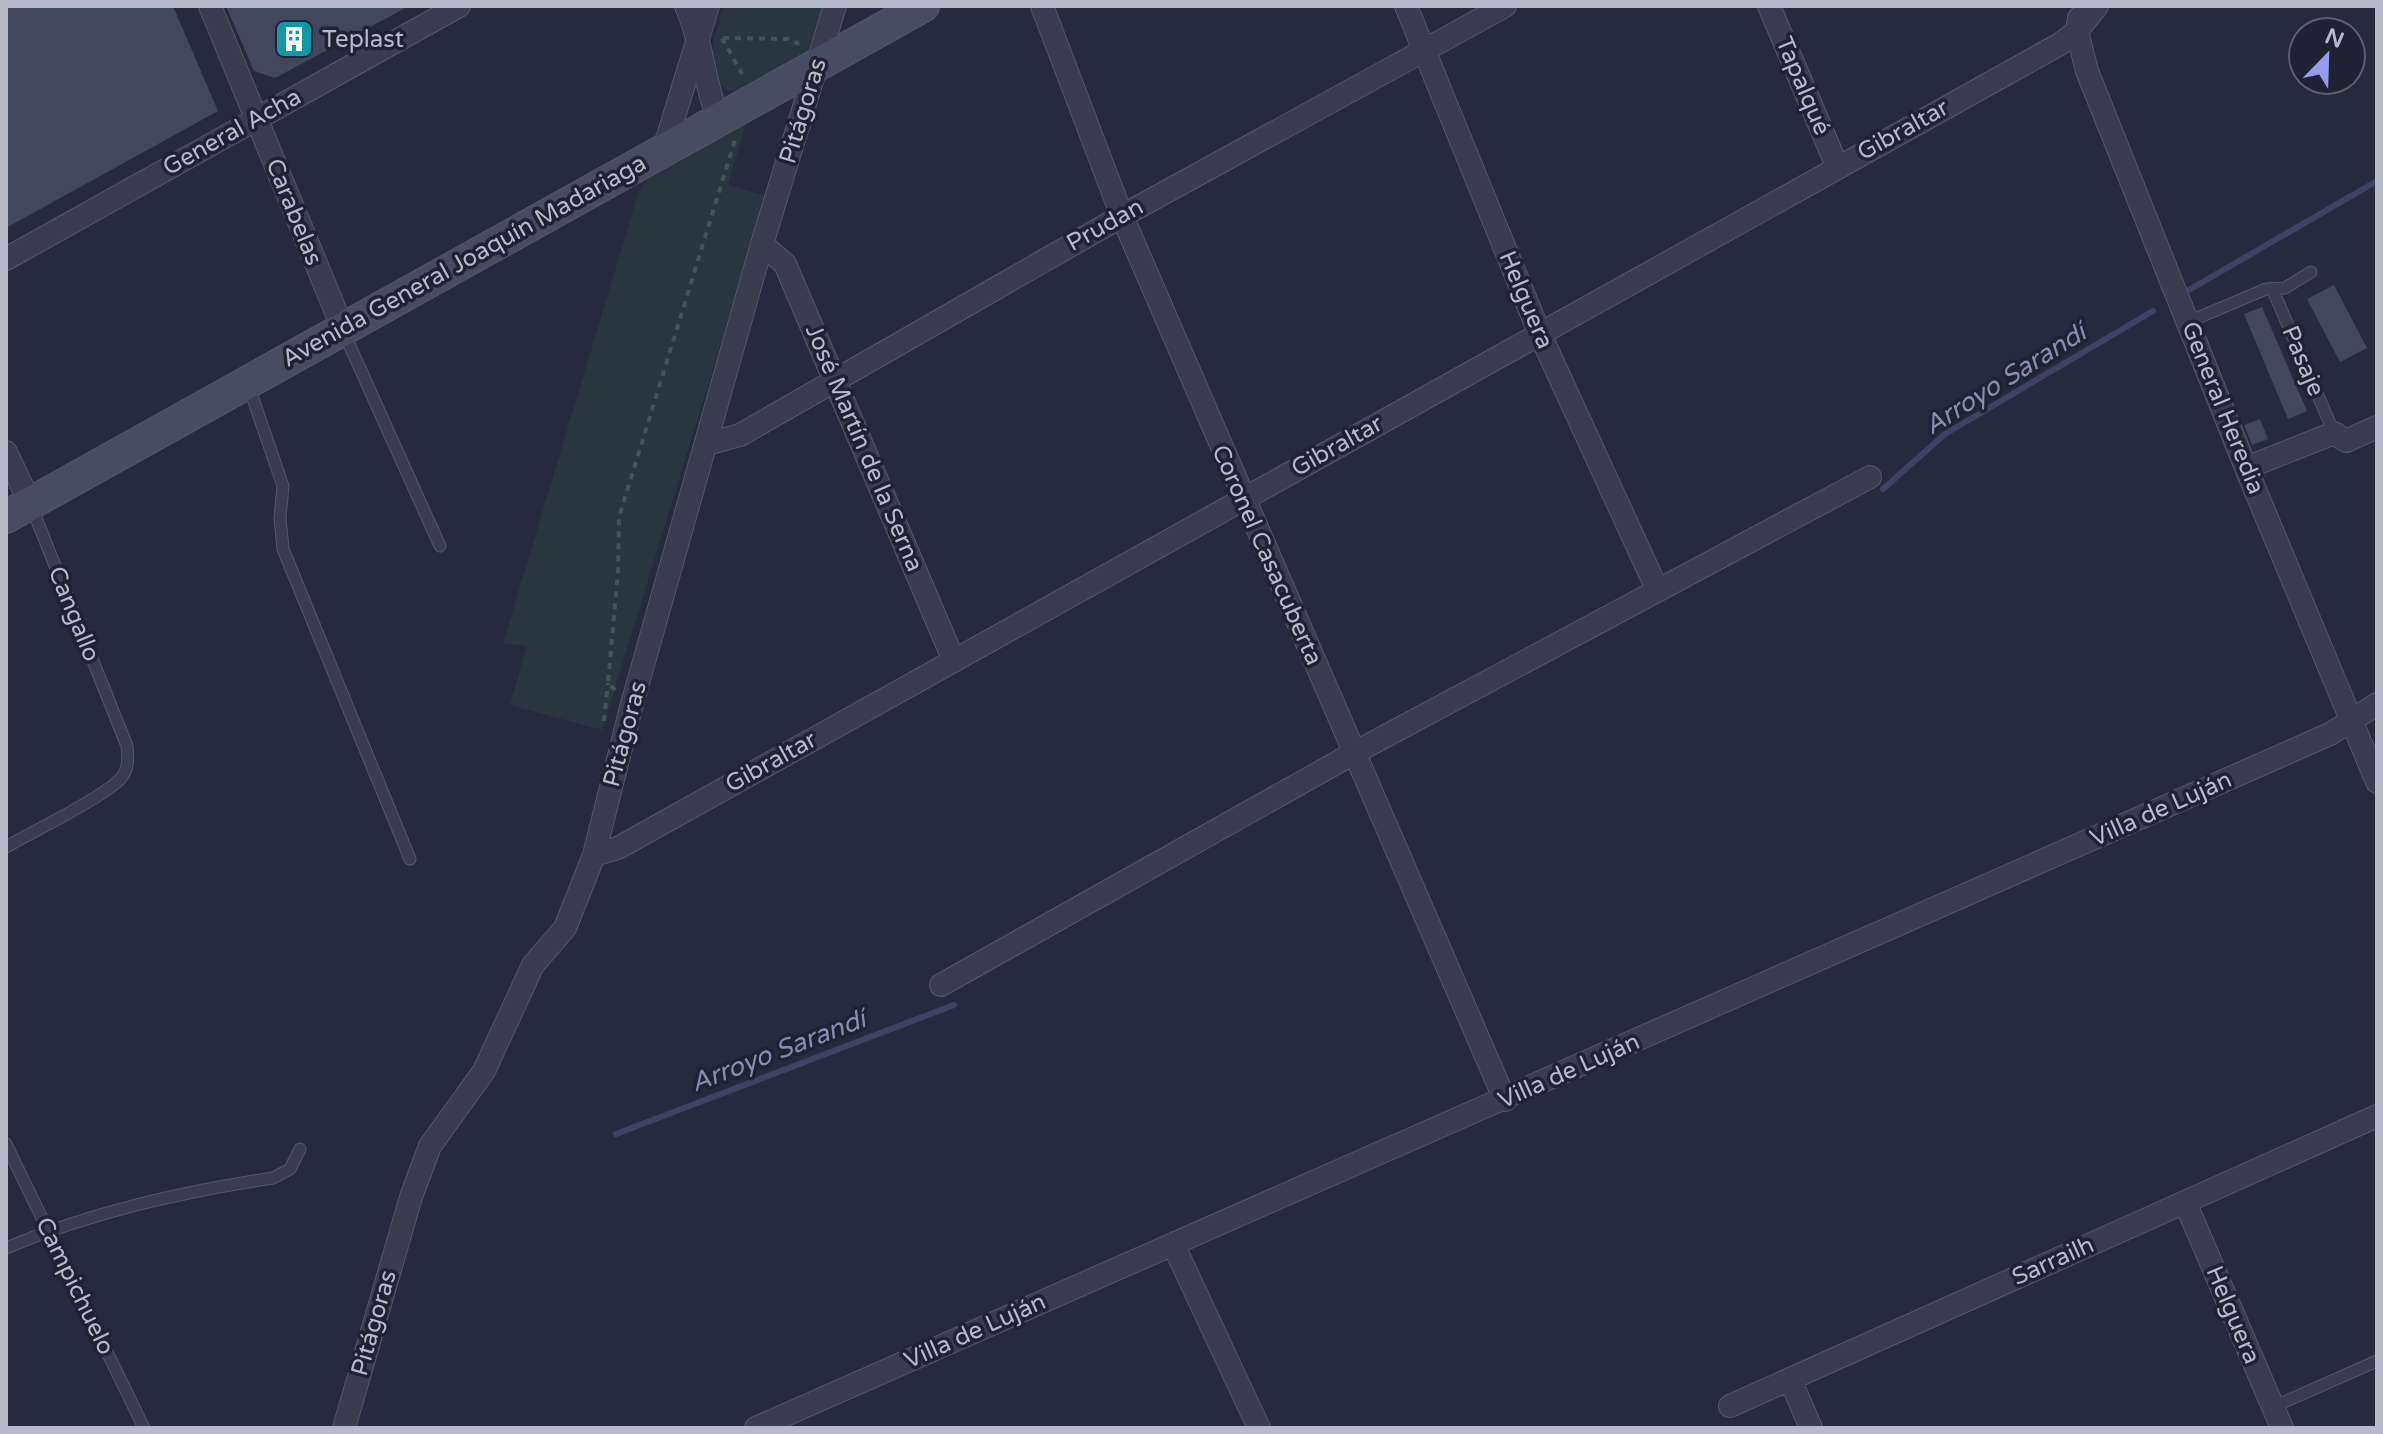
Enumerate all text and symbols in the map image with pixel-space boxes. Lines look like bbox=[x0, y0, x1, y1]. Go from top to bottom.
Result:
north arrow bbox=[2287, 16, 2367, 96]
building icon: Teplast bbox=[273, 18, 315, 60]
text: N bbox=[2321, 23, 2348, 54]
place label: Teplast bbox=[322, 25, 404, 54]
street label: Tapalqué bbox=[1769, 32, 1837, 140]
street label: Pitágoras bbox=[773, 55, 833, 167]
street label: General Acha bbox=[158, 82, 306, 182]
street label: Gibraltar bbox=[1852, 93, 1954, 167]
street label: Avenida General Joaquín Madariaga bbox=[277, 148, 651, 374]
street label: Carabelas bbox=[259, 154, 329, 270]
street label: Prudan bbox=[1062, 192, 1148, 258]
street label: Helguera bbox=[1492, 247, 1560, 353]
water label: Arroyo Sarandí bbox=[1918, 315, 2095, 441]
street label: General Heredia bbox=[2175, 318, 2271, 498]
street label: José Martín de la Serna bbox=[799, 320, 929, 576]
street label: Pasaje bbox=[2275, 321, 2331, 401]
street label: Gibraltar bbox=[1286, 409, 1388, 483]
street label: Coronel Casacuberta bbox=[1205, 440, 1329, 670]
street label: Cangallo bbox=[42, 562, 106, 666]
street label: Pitágoras bbox=[597, 678, 653, 790]
street label: Gibraltar bbox=[720, 725, 822, 799]
street label: Villa de Luján bbox=[2086, 765, 2236, 853]
water label: Arroyo Sarandí bbox=[686, 1002, 874, 1099]
street label: Villa de Luján bbox=[1494, 1027, 1644, 1115]
street label: Campichuelo bbox=[29, 1213, 121, 1359]
street label: Sarrailh bbox=[2007, 1230, 2099, 1292]
street label: Helguera bbox=[2199, 1262, 2267, 1368]
street label: Pitágoras bbox=[345, 1267, 403, 1379]
street label: Villa de Luján bbox=[900, 1287, 1050, 1375]

